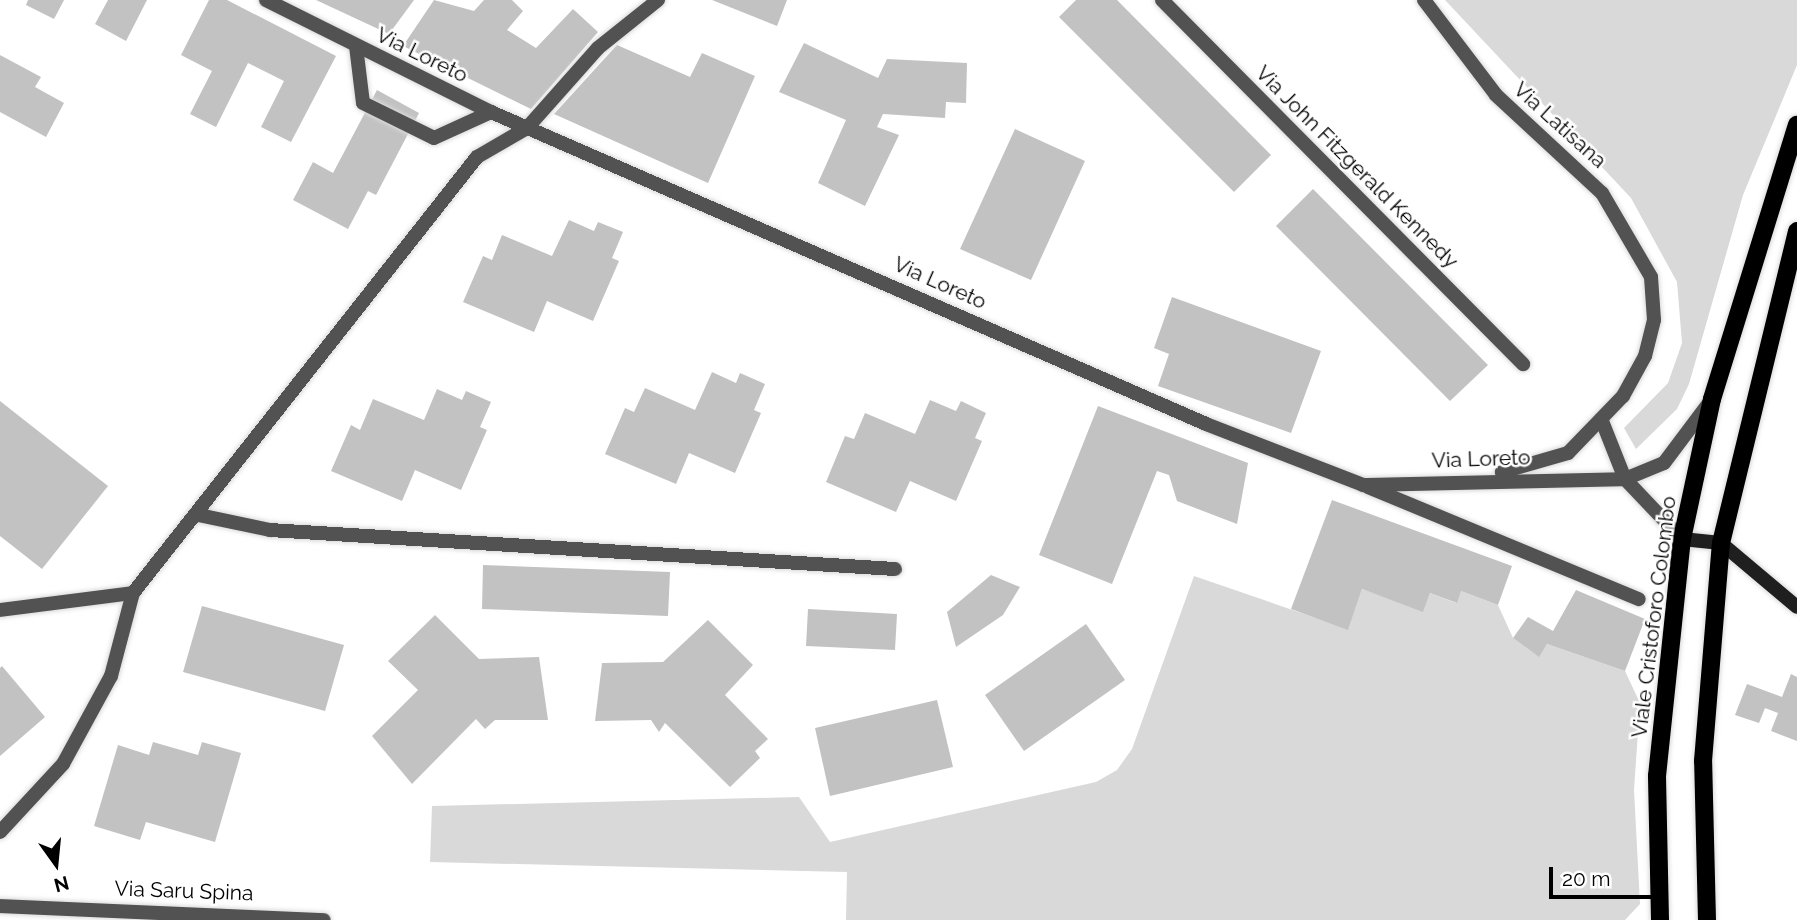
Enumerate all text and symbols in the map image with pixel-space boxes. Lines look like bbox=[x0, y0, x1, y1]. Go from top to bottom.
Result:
street label: Via Loreto bbox=[372, 22, 472, 88]
street label: Via John Fitzgerald Kennedy bbox=[1250, 60, 1464, 274]
street label: Via Latisana bbox=[1508, 77, 1612, 173]
street label: Via Loreto bbox=[890, 251, 990, 315]
street label: Via Loreto bbox=[1431, 445, 1531, 473]
street label: Viale Cristoforo Colombo bbox=[1627, 495, 1681, 739]
north arrow bbox=[21, 829, 91, 899]
scale bar bbox=[1552, 853, 1668, 897]
text: 20 m bbox=[1562, 866, 1610, 891]
text: N bbox=[52, 872, 71, 897]
street label: Via Saru Spina bbox=[114, 876, 254, 906]

